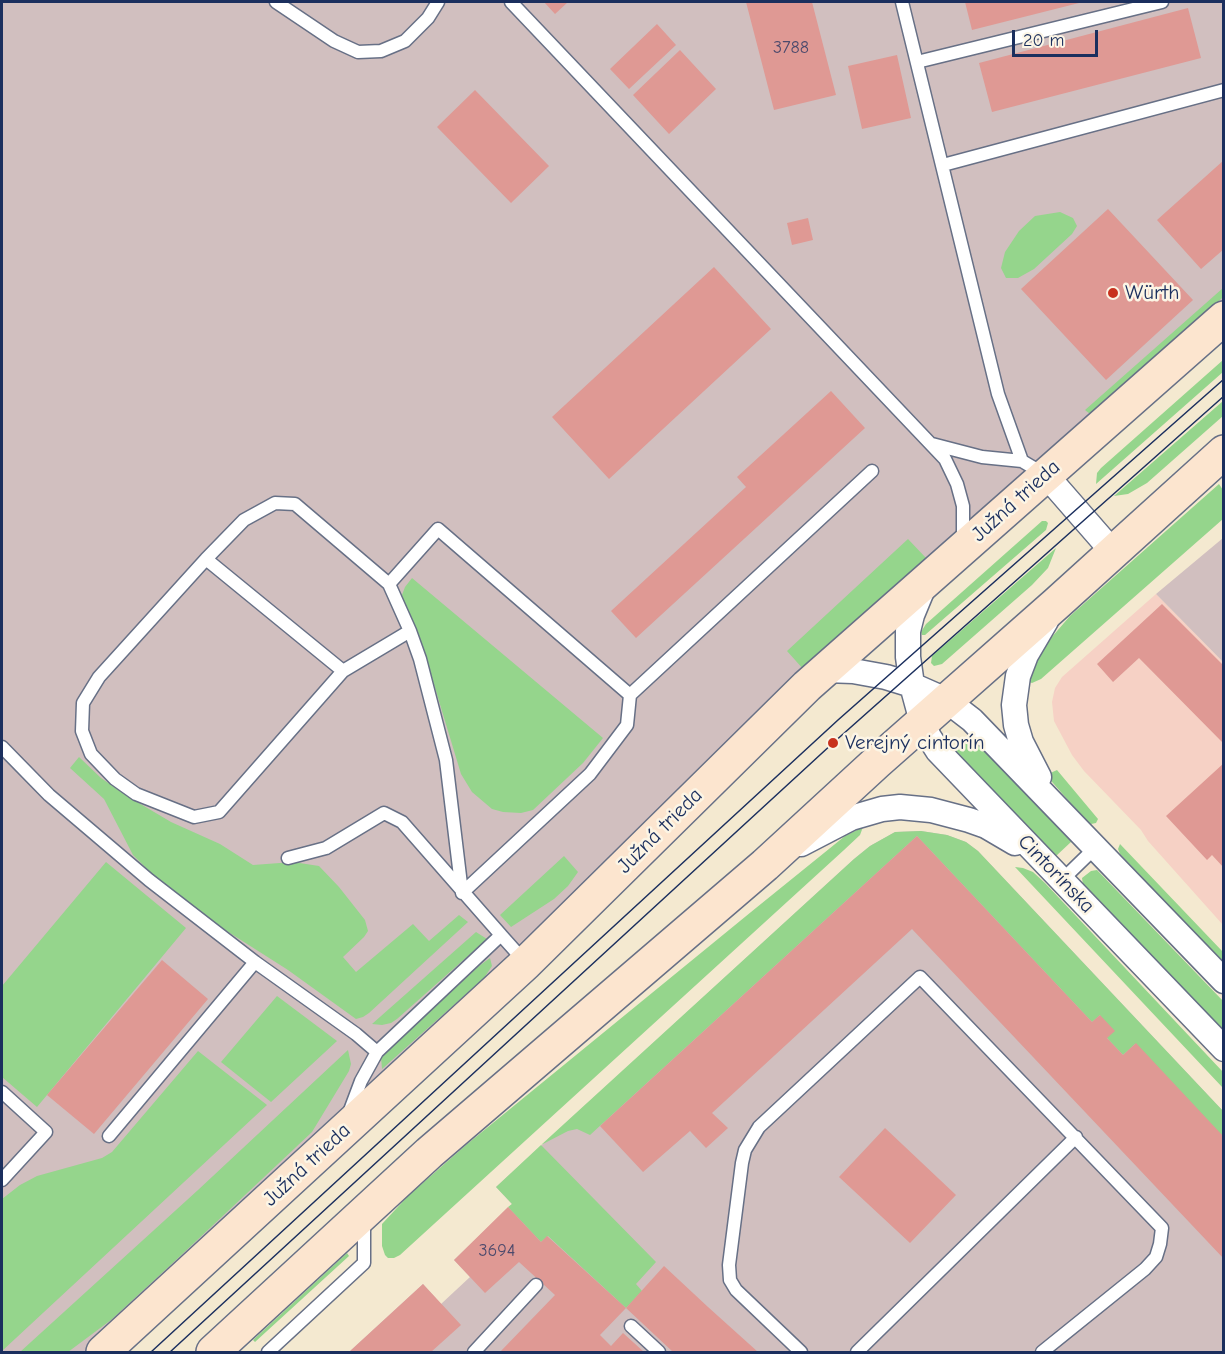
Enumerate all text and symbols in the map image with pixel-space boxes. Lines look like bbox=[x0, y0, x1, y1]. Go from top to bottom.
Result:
scale bar bbox=[1015, 18, 1100, 56]
text: 20 m bbox=[1023, 30, 1064, 51]
house number: 3788 bbox=[773, 37, 809, 59]
place label: Würth bbox=[1125, 280, 1180, 306]
marker: Würth bbox=[1106, 286, 1120, 300]
street label: Južná trieda bbox=[967, 455, 1065, 547]
place label: Verejný cintorín bbox=[845, 730, 985, 756]
marker: Verejný cintorín bbox=[826, 736, 840, 750]
street label: Južná trieda bbox=[612, 783, 708, 879]
street label: Cintorínska bbox=[1012, 829, 1100, 919]
street label: Južná trieda bbox=[258, 1118, 356, 1212]
house number: 3694 bbox=[478, 1240, 516, 1262]

